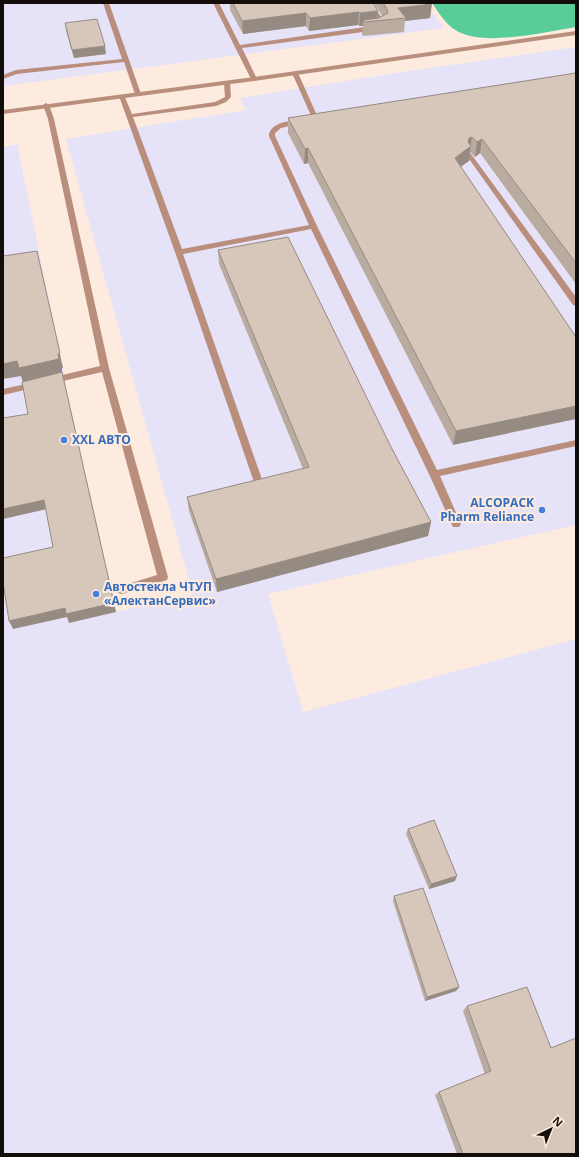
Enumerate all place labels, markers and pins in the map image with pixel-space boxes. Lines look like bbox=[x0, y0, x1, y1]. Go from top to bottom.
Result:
place label: XXL АВТО bbox=[72, 431, 131, 448]
marker: XXL АВТО bbox=[59, 435, 69, 445]
place label: ALCOPACK Pharm Reliance bbox=[440, 494, 534, 525]
marker: ALCOPACK Pharm Reliance bbox=[537, 505, 547, 515]
place label: Автостекла ЧТУП «АлектанСервис» bbox=[104, 578, 216, 609]
marker: Автостекла ЧТУП «АлектанСервис» bbox=[91, 589, 101, 599]

